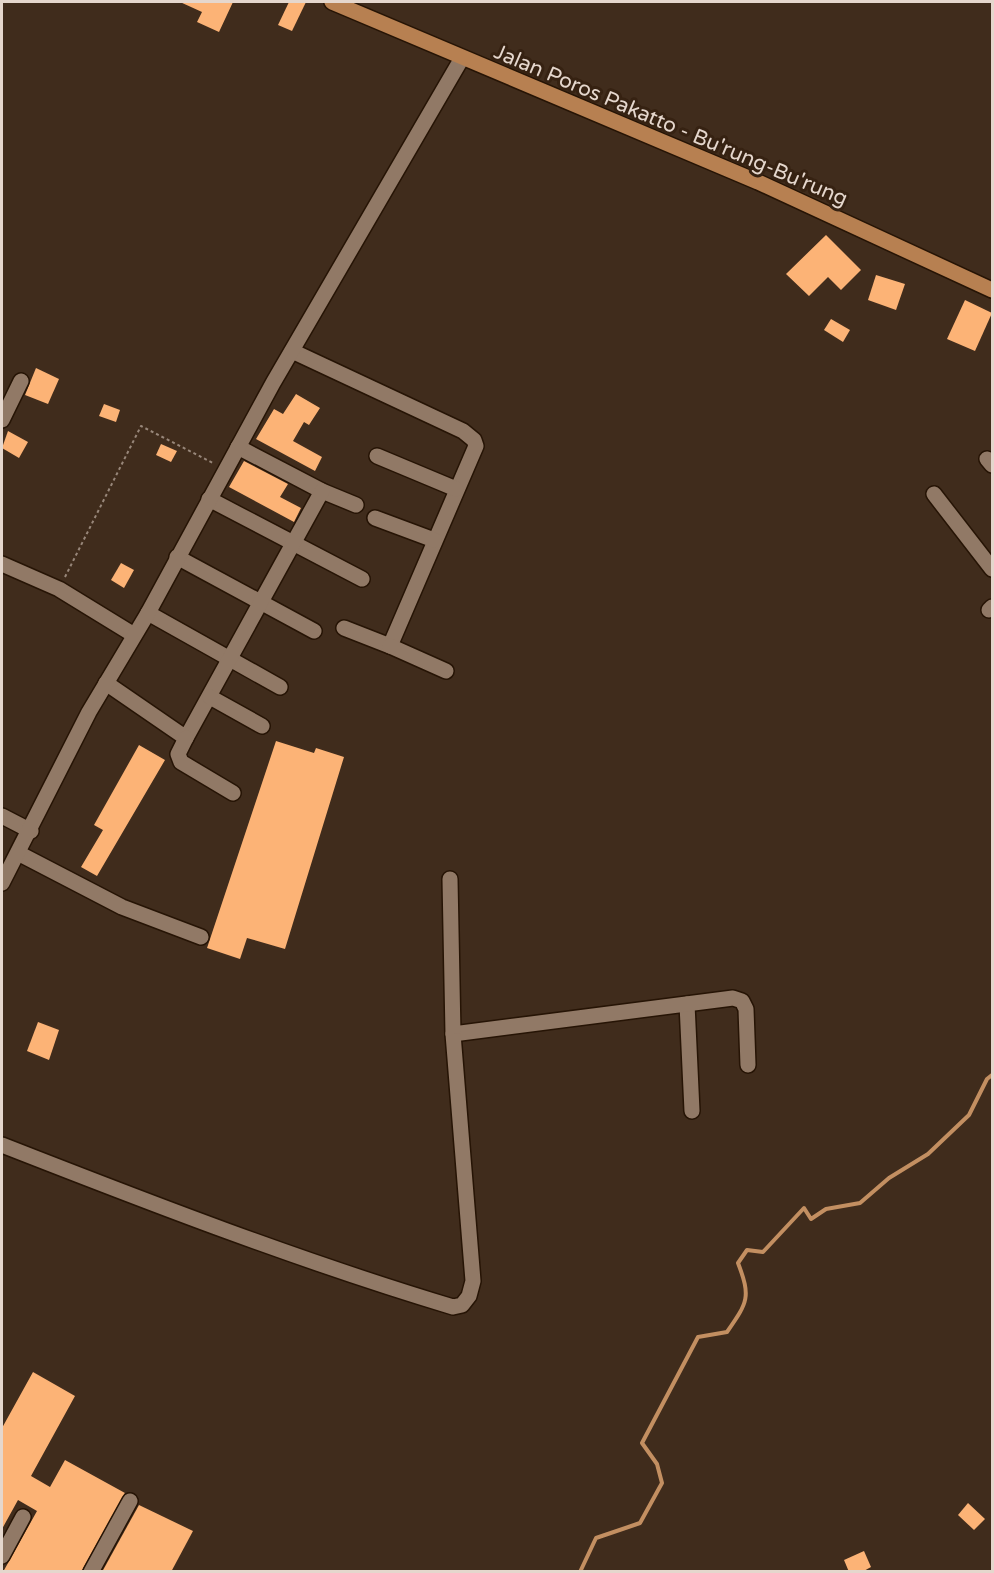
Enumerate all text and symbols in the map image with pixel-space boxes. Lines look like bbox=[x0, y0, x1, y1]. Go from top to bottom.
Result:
street label: Jalan Poros Pakatto - Bu'rung-Bu'rung bbox=[490, 39, 851, 212]

